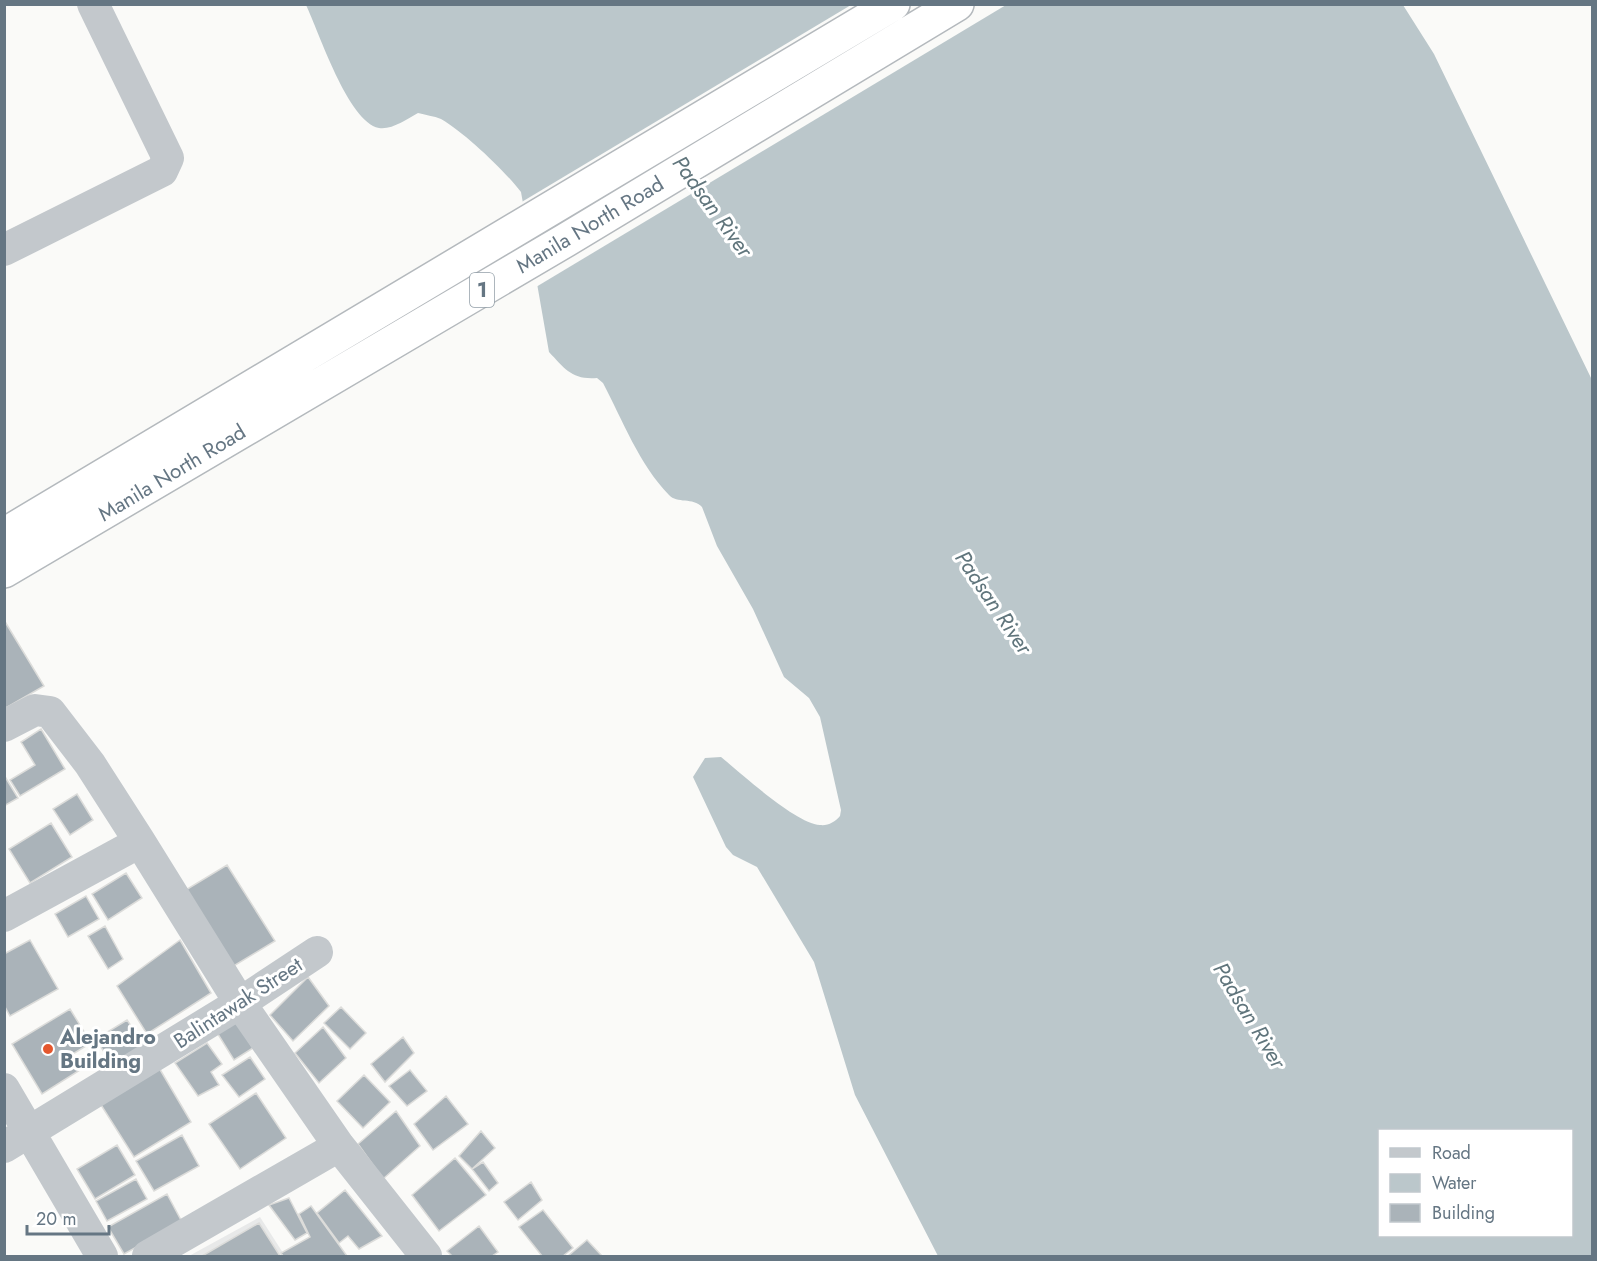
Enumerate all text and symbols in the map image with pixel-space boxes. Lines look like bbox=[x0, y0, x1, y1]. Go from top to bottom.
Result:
water label: Padsan River bbox=[665, 149, 762, 265]
street label: Manila North Road bbox=[511, 169, 669, 281]
road number: 1 bbox=[470, 273, 494, 307]
street label: Manila North Road bbox=[93, 417, 251, 529]
water label: Padsan River bbox=[948, 544, 1041, 662]
street label: Balintawak Street bbox=[168, 950, 308, 1056]
water label: Padsan River bbox=[1206, 956, 1295, 1076]
place label: Alejandro Building bbox=[59, 1022, 156, 1076]
marker: Alejandro Building bbox=[41, 1042, 55, 1056]
legend bbox=[1378, 1129, 1573, 1237]
text: Road bbox=[1432, 1140, 1471, 1166]
text: Water bbox=[1432, 1170, 1477, 1196]
scale bar bbox=[27, 1198, 110, 1236]
text: Building bbox=[1432, 1200, 1495, 1226]
text: 20 m bbox=[36, 1206, 76, 1232]

